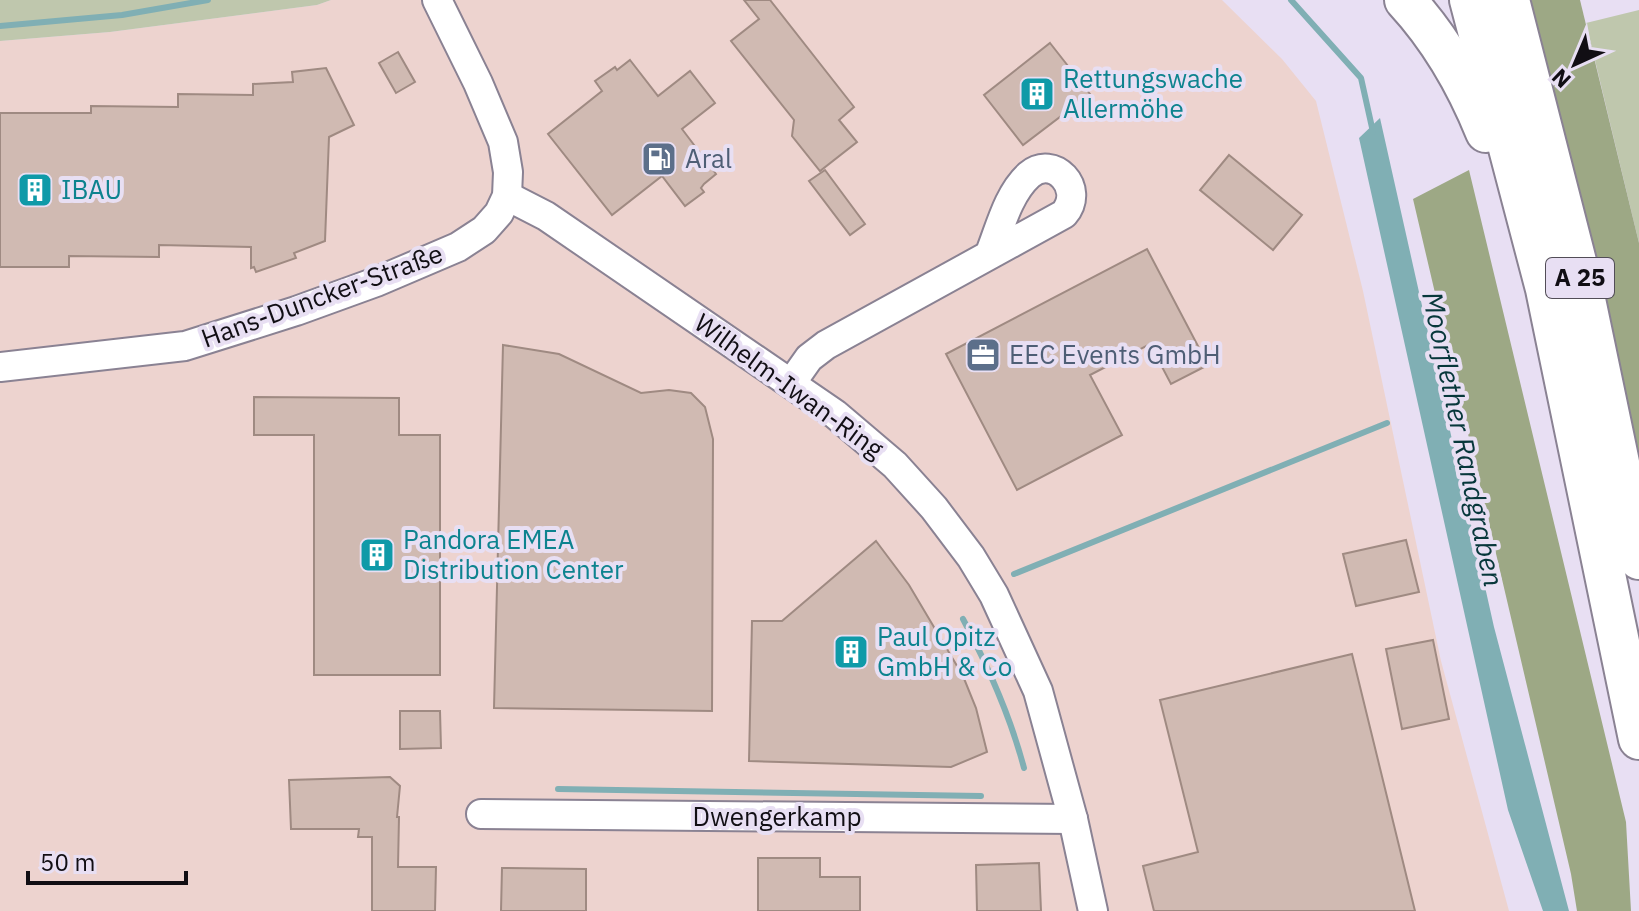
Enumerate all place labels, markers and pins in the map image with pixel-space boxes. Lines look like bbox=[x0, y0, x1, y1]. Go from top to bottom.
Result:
place label: Rettungswache Allermöhe bbox=[1063, 61, 1243, 125]
building icon: Rettungswache Allermöhe bbox=[1018, 75, 1056, 113]
fuel station icon: Aral bbox=[640, 140, 678, 178]
place label: Aral bbox=[685, 141, 732, 175]
building icon: IBAU bbox=[16, 171, 54, 209]
place label: IBAU bbox=[61, 172, 122, 206]
office icon: EEC Events GmbH bbox=[964, 336, 1002, 374]
place label: EEC Events GmbH bbox=[1009, 337, 1221, 371]
place label: Pandora EMEA Distribution Center bbox=[403, 522, 624, 586]
building icon: Pandora EMEA Distribution Center bbox=[358, 536, 396, 574]
place label: Paul Opitz GmbH & Co bbox=[877, 619, 1012, 683]
building icon: Paul Opitz GmbH & Co bbox=[832, 633, 870, 671]

